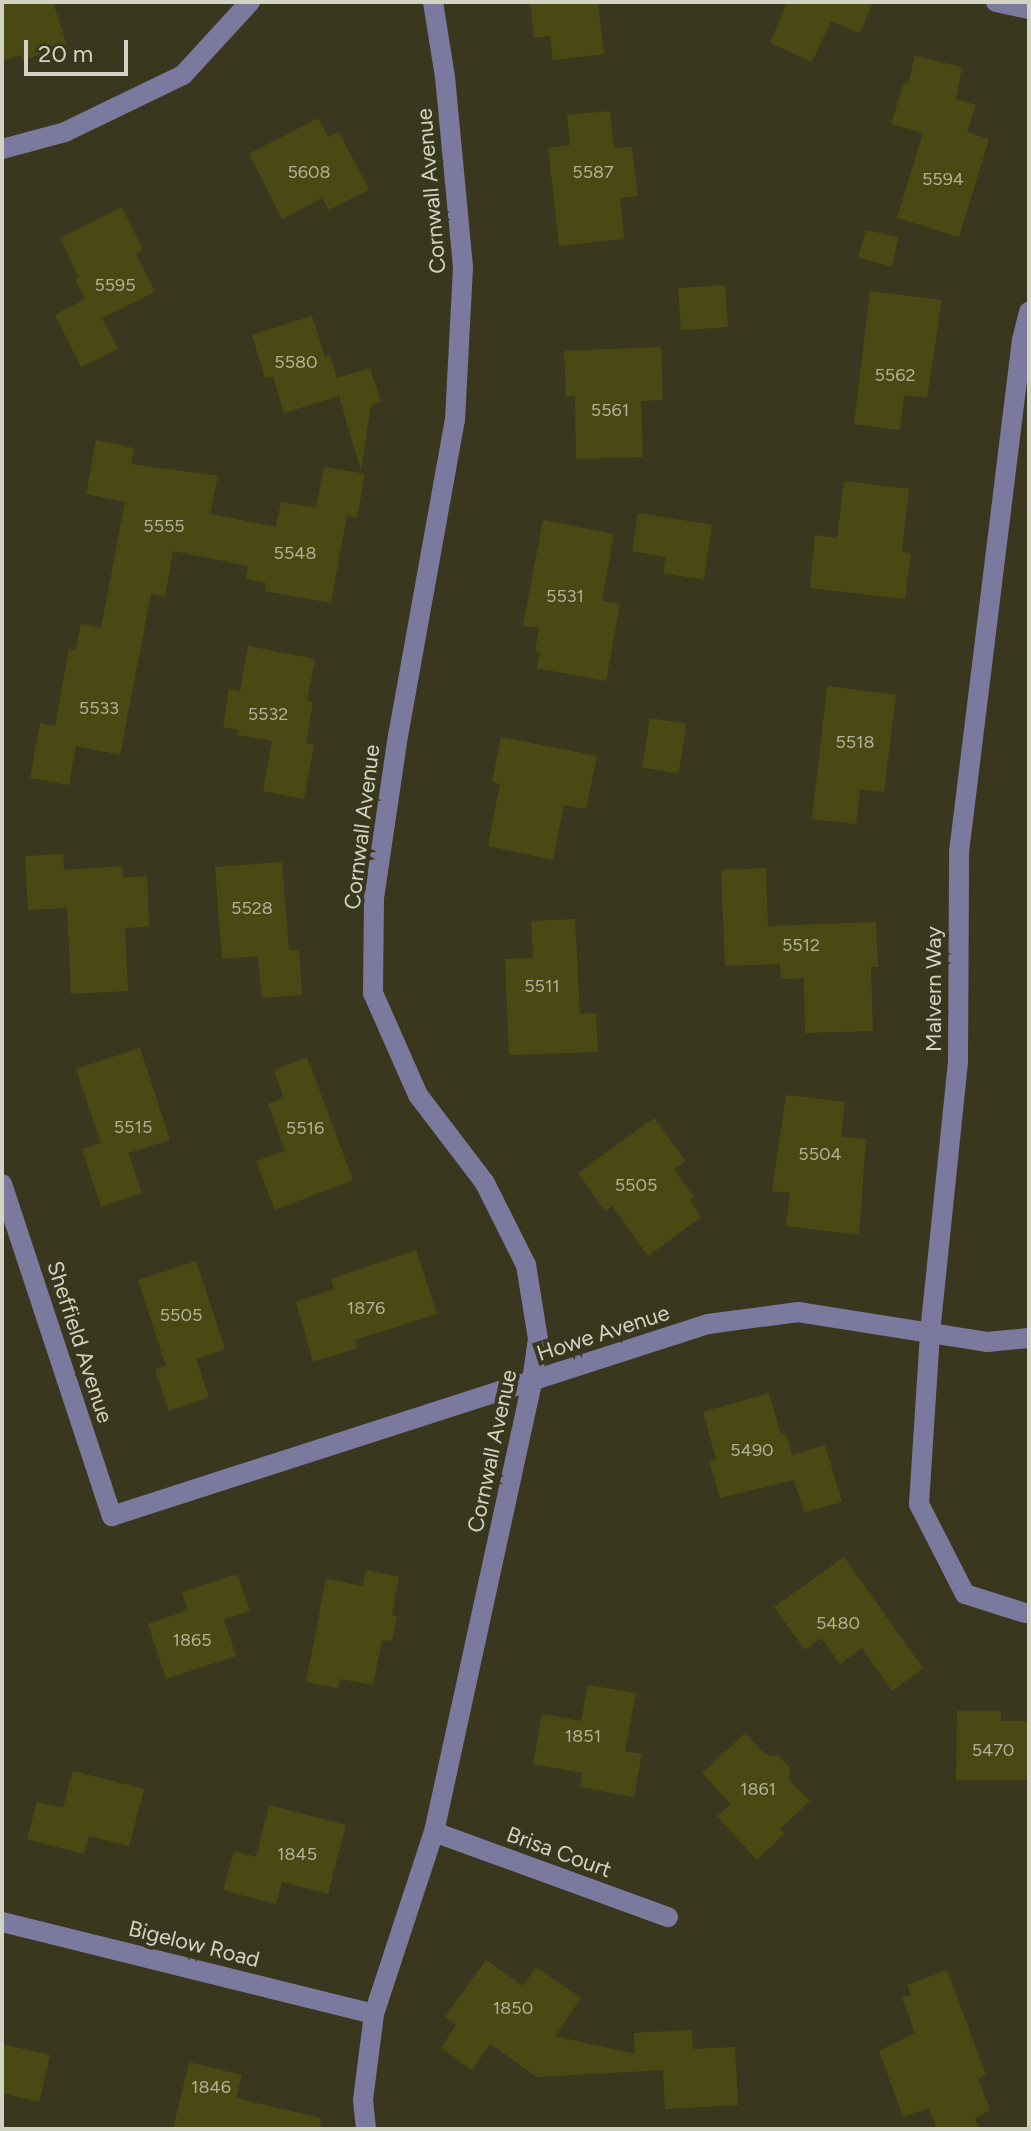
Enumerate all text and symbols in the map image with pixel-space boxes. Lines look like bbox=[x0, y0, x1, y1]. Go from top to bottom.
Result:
scale bar bbox=[28, 24, 132, 74]
text: 20 m bbox=[38, 39, 93, 68]
street label: Cornwall Avenue bbox=[411, 107, 451, 275]
house number: 5608 bbox=[287, 161, 331, 183]
house number: 5587 bbox=[572, 161, 614, 183]
house number: 5594 bbox=[922, 168, 964, 190]
house number: 5595 bbox=[94, 274, 136, 296]
house number: 5580 bbox=[274, 351, 318, 373]
house number: 5562 bbox=[875, 364, 915, 386]
house number: 5561 bbox=[591, 399, 629, 421]
house number: 5555 bbox=[143, 515, 185, 537]
house number: 5548 bbox=[274, 542, 316, 564]
house number: 5531 bbox=[546, 585, 584, 607]
house number: 5533 bbox=[79, 697, 119, 719]
house number: 5532 bbox=[248, 703, 288, 725]
house number: 5518 bbox=[835, 731, 875, 753]
street label: Cornwall Avenue bbox=[339, 743, 385, 911]
house number: 5528 bbox=[231, 897, 273, 919]
street label: Malvern Way bbox=[921, 926, 947, 1052]
house number: 5512 bbox=[782, 934, 820, 956]
house number: 5511 bbox=[524, 975, 560, 997]
house number: 5515 bbox=[114, 1116, 152, 1138]
house number: 5516 bbox=[286, 1117, 324, 1139]
house number: 5504 bbox=[798, 1143, 842, 1165]
house number: 5505 bbox=[615, 1174, 657, 1196]
street label: Sheffield Avenue bbox=[41, 1258, 119, 1426]
house number: 1876 bbox=[347, 1297, 385, 1319]
street label: Howe Avenue bbox=[533, 1299, 673, 1367]
house number: 5505 bbox=[160, 1304, 202, 1326]
street label: Cornwall Avenue bbox=[462, 1367, 522, 1535]
house number: 5490 bbox=[730, 1439, 774, 1461]
house number: 5480 bbox=[816, 1612, 860, 1634]
house number: 1865 bbox=[172, 1629, 212, 1651]
house number: 1851 bbox=[565, 1725, 601, 1747]
house number: 5470 bbox=[972, 1739, 1014, 1761]
house number: 1861 bbox=[740, 1778, 776, 1800]
street label: Brisa Court bbox=[503, 1821, 615, 1883]
house number: 1845 bbox=[277, 1843, 317, 1865]
street label: Bigelow Road bbox=[126, 1915, 262, 1973]
house number: 1850 bbox=[493, 1997, 533, 2019]
house number: 1846 bbox=[191, 2076, 231, 2098]

